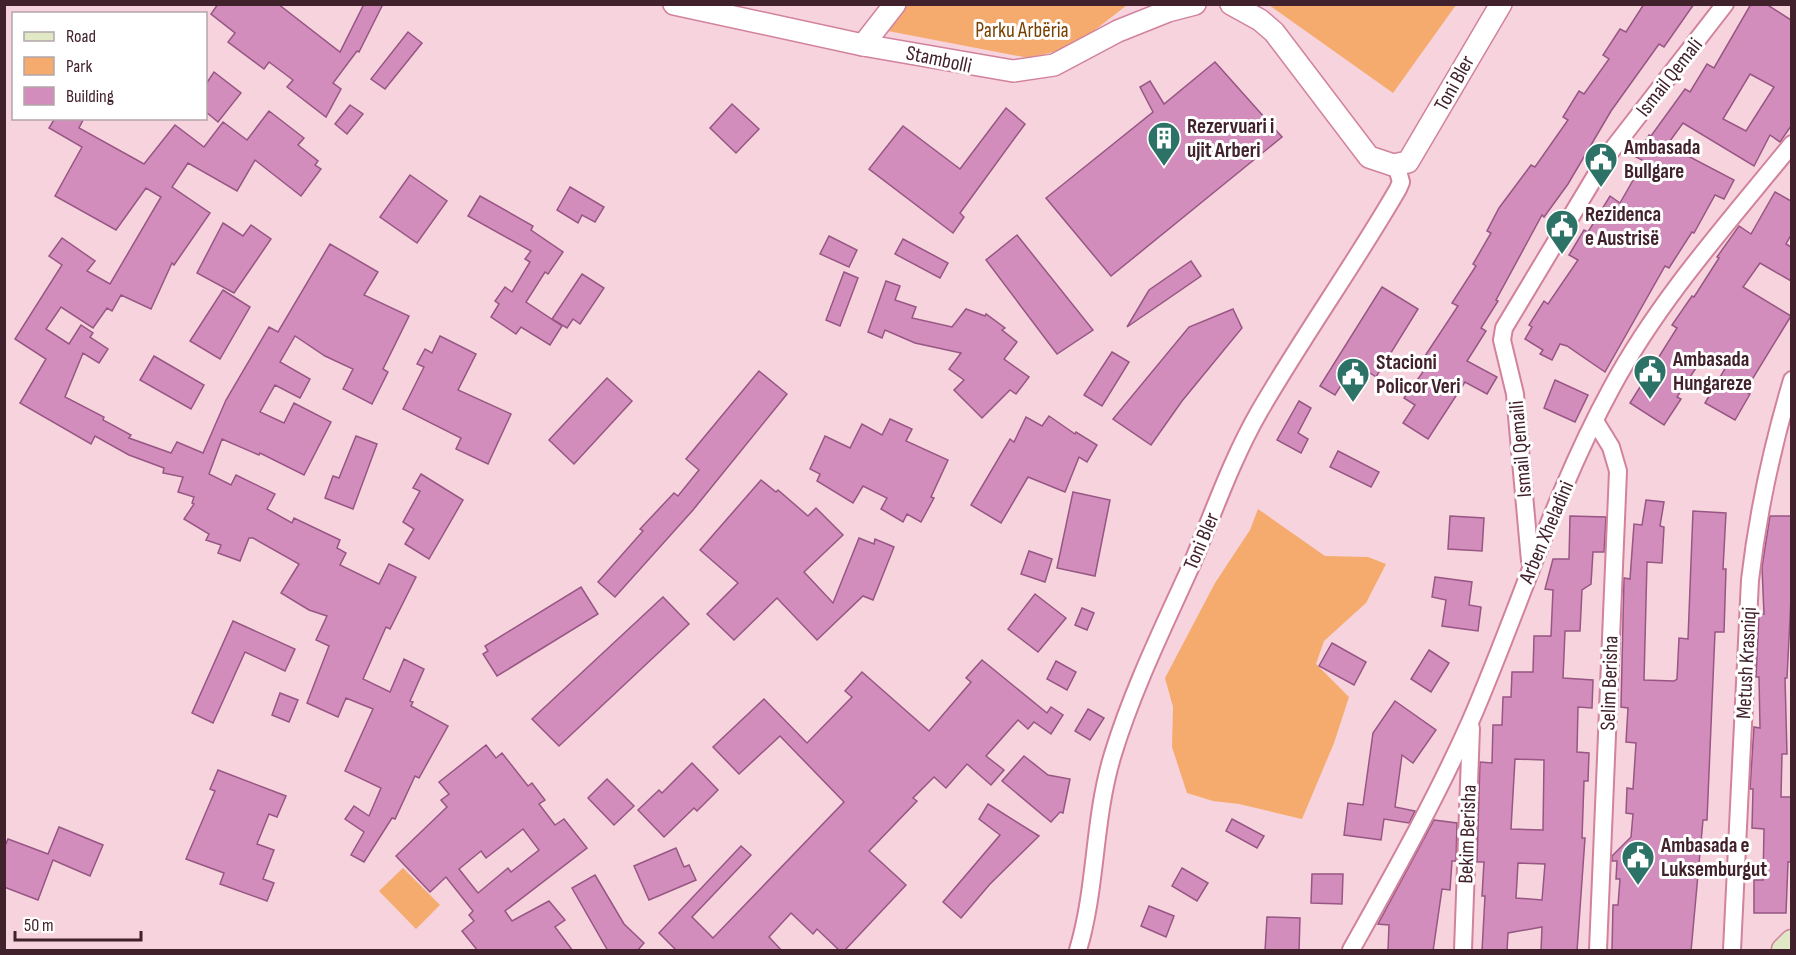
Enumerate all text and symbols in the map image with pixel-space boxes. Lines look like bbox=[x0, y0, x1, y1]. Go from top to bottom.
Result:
legend bbox=[12, 12, 207, 120]
park label: Parku Arbëria bbox=[975, 18, 1069, 43]
text: Road bbox=[66, 26, 96, 47]
street label: Ismail Qemali bbox=[1631, 33, 1708, 122]
street label: Stambolli bbox=[904, 40, 974, 79]
street label: Toni Bler bbox=[1429, 51, 1480, 115]
text: Park bbox=[66, 56, 92, 77]
text: Building bbox=[66, 86, 114, 107]
place label: Rezervuari i ujit Arberi bbox=[1187, 114, 1274, 163]
building icon: Rezervuari i ujit Arberi bbox=[1146, 120, 1182, 167]
place label: Ambasada Bullgare bbox=[1623, 135, 1700, 184]
public building icon: Ambasada Bullgare bbox=[1583, 141, 1619, 188]
place label: Rezidenca e Austrisë bbox=[1585, 202, 1661, 251]
public building icon: Rezidenca e Austrisë bbox=[1544, 208, 1580, 255]
place label: Ambasada Hungareze bbox=[1672, 347, 1752, 396]
place label: Stacioni Policor Veri bbox=[1376, 350, 1460, 399]
public building icon: Ambasada Hungareze bbox=[1632, 353, 1668, 400]
public building icon: Stacioni Policor Veri bbox=[1335, 356, 1371, 403]
street label: Ismail Qemaili bbox=[1504, 400, 1537, 498]
street label: Arben Xheladini bbox=[1513, 477, 1579, 588]
street label: Toni Bler bbox=[1178, 509, 1225, 574]
street label: Metush Krasniqi bbox=[1731, 606, 1762, 720]
street label: Selim Berisha bbox=[1595, 635, 1624, 731]
street label: Bekim Berisha bbox=[1453, 784, 1482, 884]
place label: Ambasada e Luksemburgut bbox=[1660, 833, 1767, 882]
public building icon: Ambasada e Luksemburgut bbox=[1620, 839, 1656, 886]
scale bar bbox=[15, 904, 141, 942]
text: 50 m bbox=[24, 915, 54, 936]

